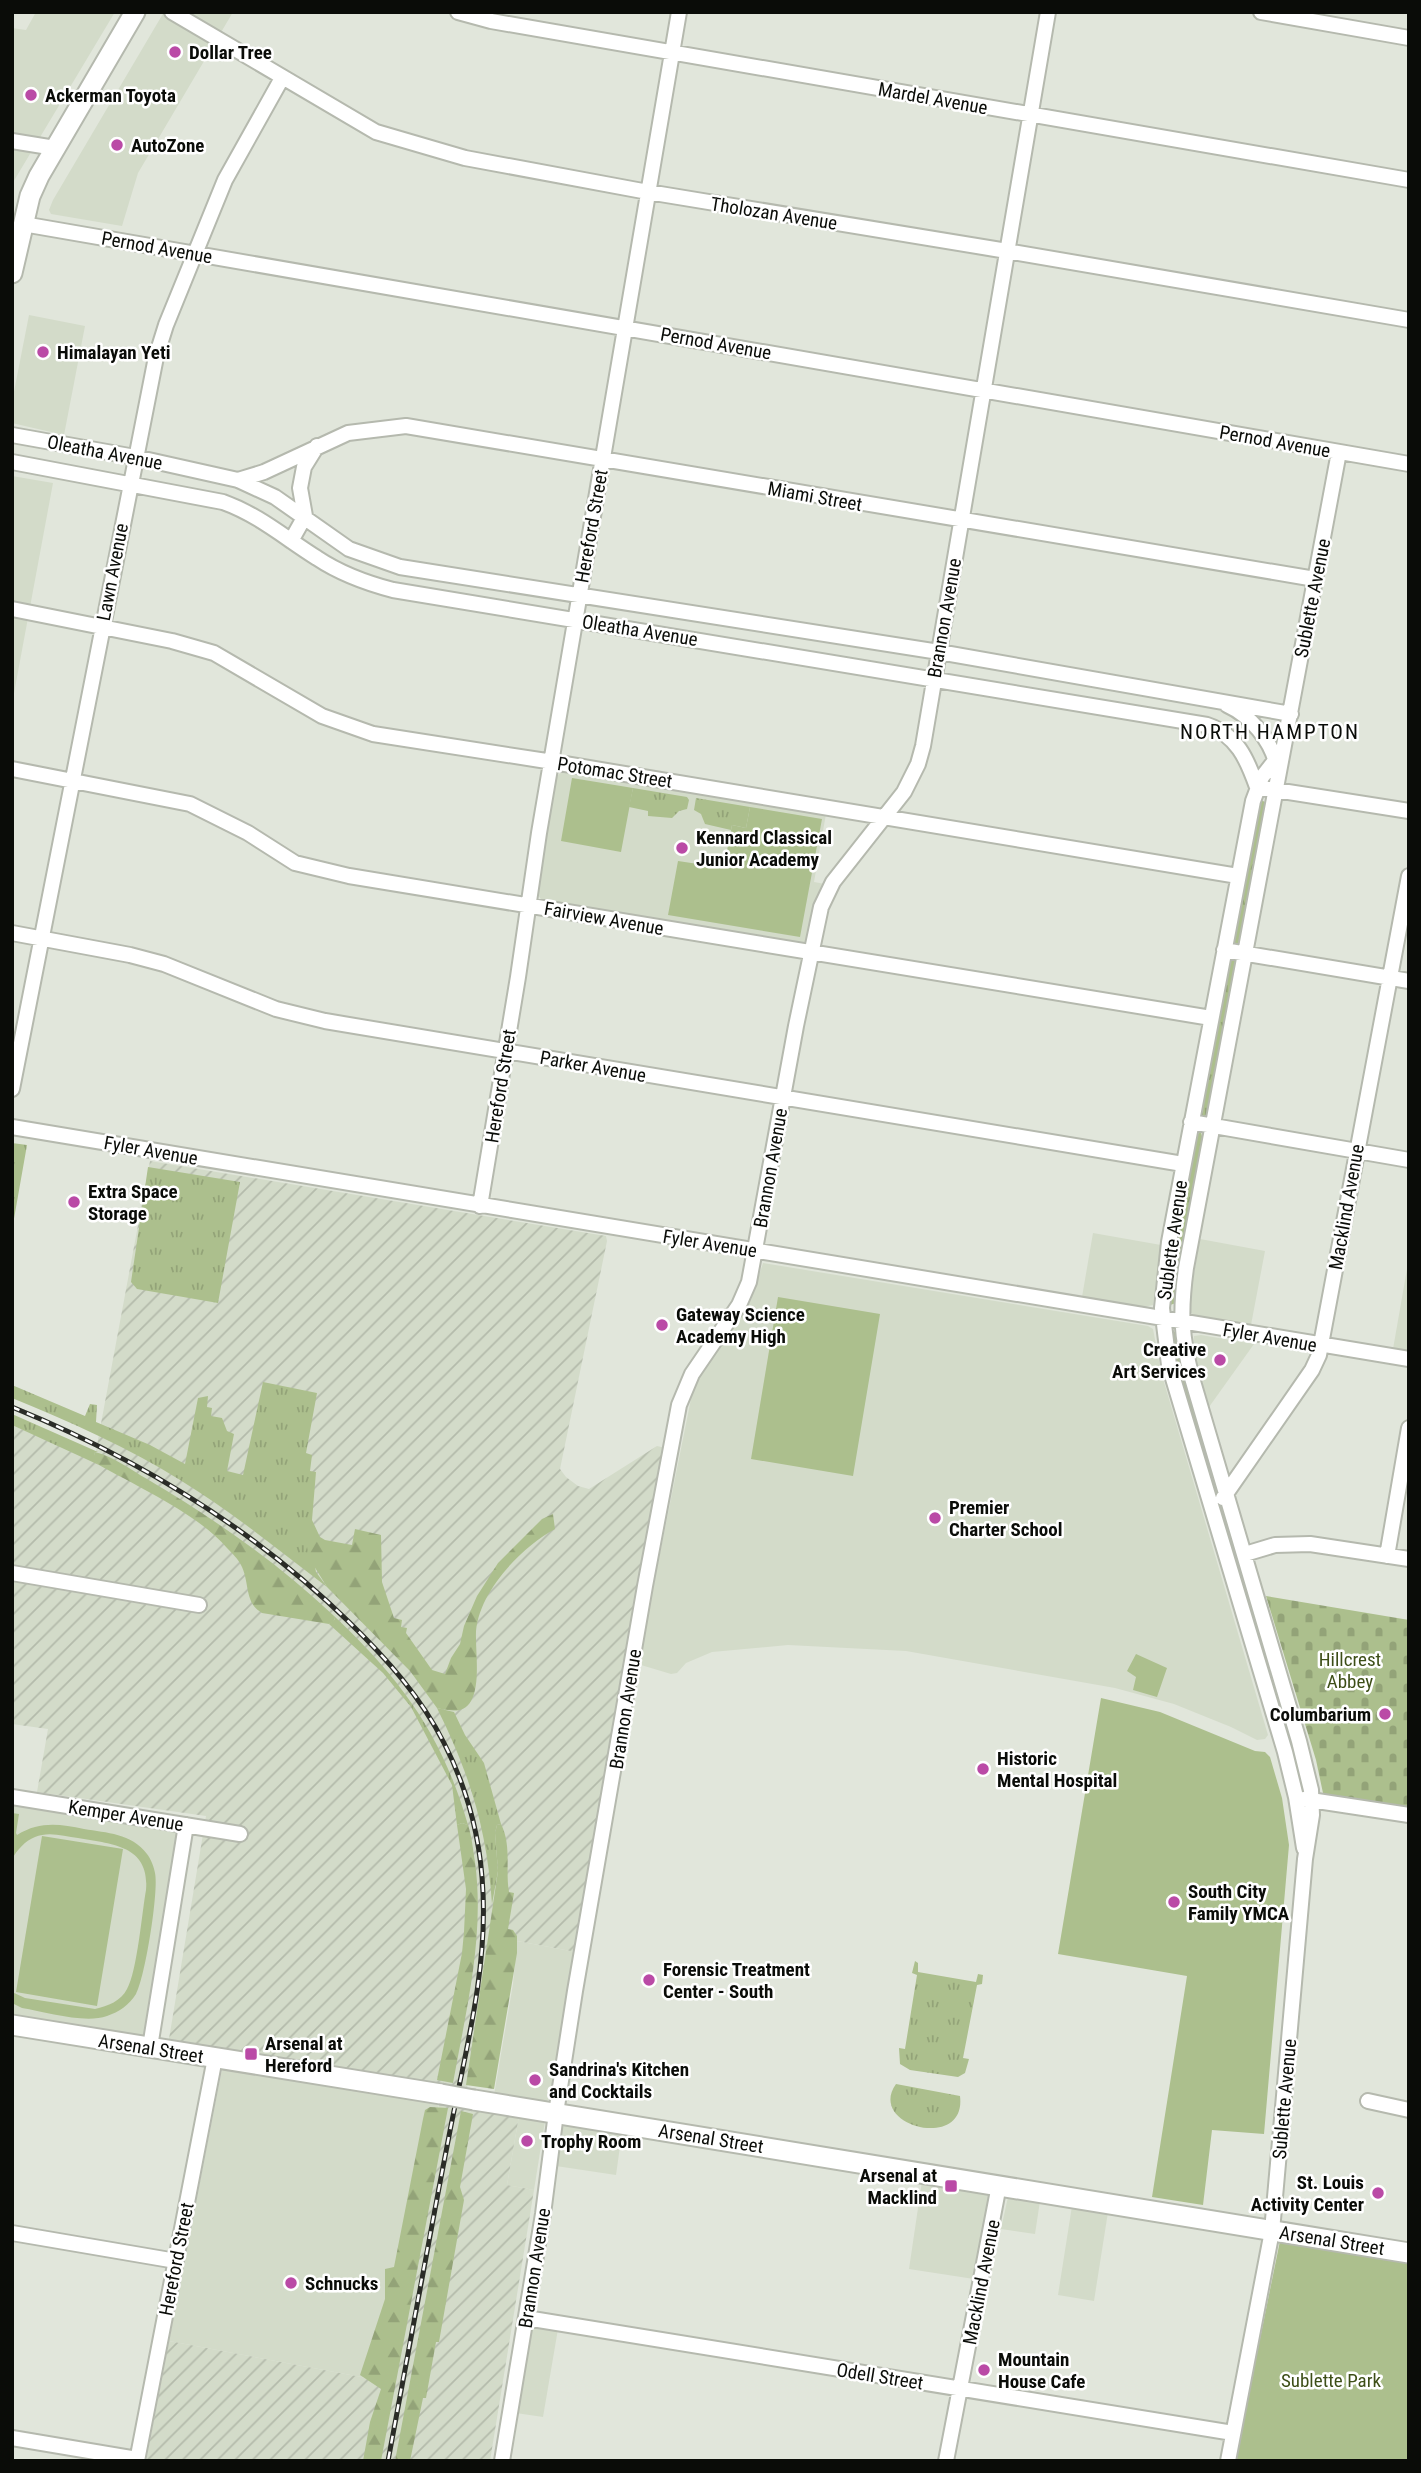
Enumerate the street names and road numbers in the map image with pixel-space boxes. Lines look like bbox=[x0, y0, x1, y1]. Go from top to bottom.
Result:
street label: Mardel Avenue bbox=[876, 78, 990, 119]
street label: Tholozan Avenue bbox=[709, 192, 839, 235]
street label: Pernod Avenue bbox=[100, 226, 214, 269]
street label: Pernod Avenue bbox=[659, 322, 773, 365]
street label: Pernod Avenue bbox=[1218, 420, 1332, 463]
street label: Oleatha Avenue bbox=[45, 430, 164, 475]
street label: Hereford Street bbox=[570, 468, 613, 585]
street label: Miami Street bbox=[766, 477, 864, 516]
street label: Lawn Avenue bbox=[92, 521, 133, 623]
street label: Sublette Avenue bbox=[1290, 536, 1335, 660]
street label: Brannon Avenue bbox=[923, 556, 966, 680]
street label: Oleatha Avenue bbox=[580, 610, 699, 651]
street label: Potomac Street bbox=[556, 752, 674, 793]
street label: Fairview Avenue bbox=[542, 897, 666, 940]
street label: Hereford Street bbox=[480, 1028, 521, 1145]
street label: Parker Avenue bbox=[538, 1046, 648, 1087]
street label: Brannon Avenue bbox=[749, 1106, 792, 1230]
street label: Fyler Avenue bbox=[102, 1131, 200, 1170]
street label: Macklind Avenue bbox=[1324, 1142, 1369, 1272]
street label: Sublette Avenue bbox=[1153, 1179, 1192, 1302]
street label: Fyler Avenue bbox=[661, 1225, 759, 1262]
street label: Fyler Avenue bbox=[1221, 1318, 1319, 1357]
street label: Brannon Avenue bbox=[605, 1647, 646, 1771]
street label: Kemper Avenue bbox=[67, 1795, 185, 1836]
street label: Arsenal Street bbox=[97, 2029, 205, 2068]
street label: Sublette Avenue bbox=[1268, 2038, 1301, 2160]
street label: Arsenal Street bbox=[657, 2119, 765, 2158]
street label: Hereford Street bbox=[154, 2201, 199, 2318]
street label: Brannon Avenue bbox=[514, 2206, 555, 2330]
street label: Macklind Avenue bbox=[958, 2217, 1005, 2347]
street label: Arsenal Street bbox=[1278, 2221, 1386, 2260]
street label: Odell Street bbox=[835, 2358, 925, 2395]

